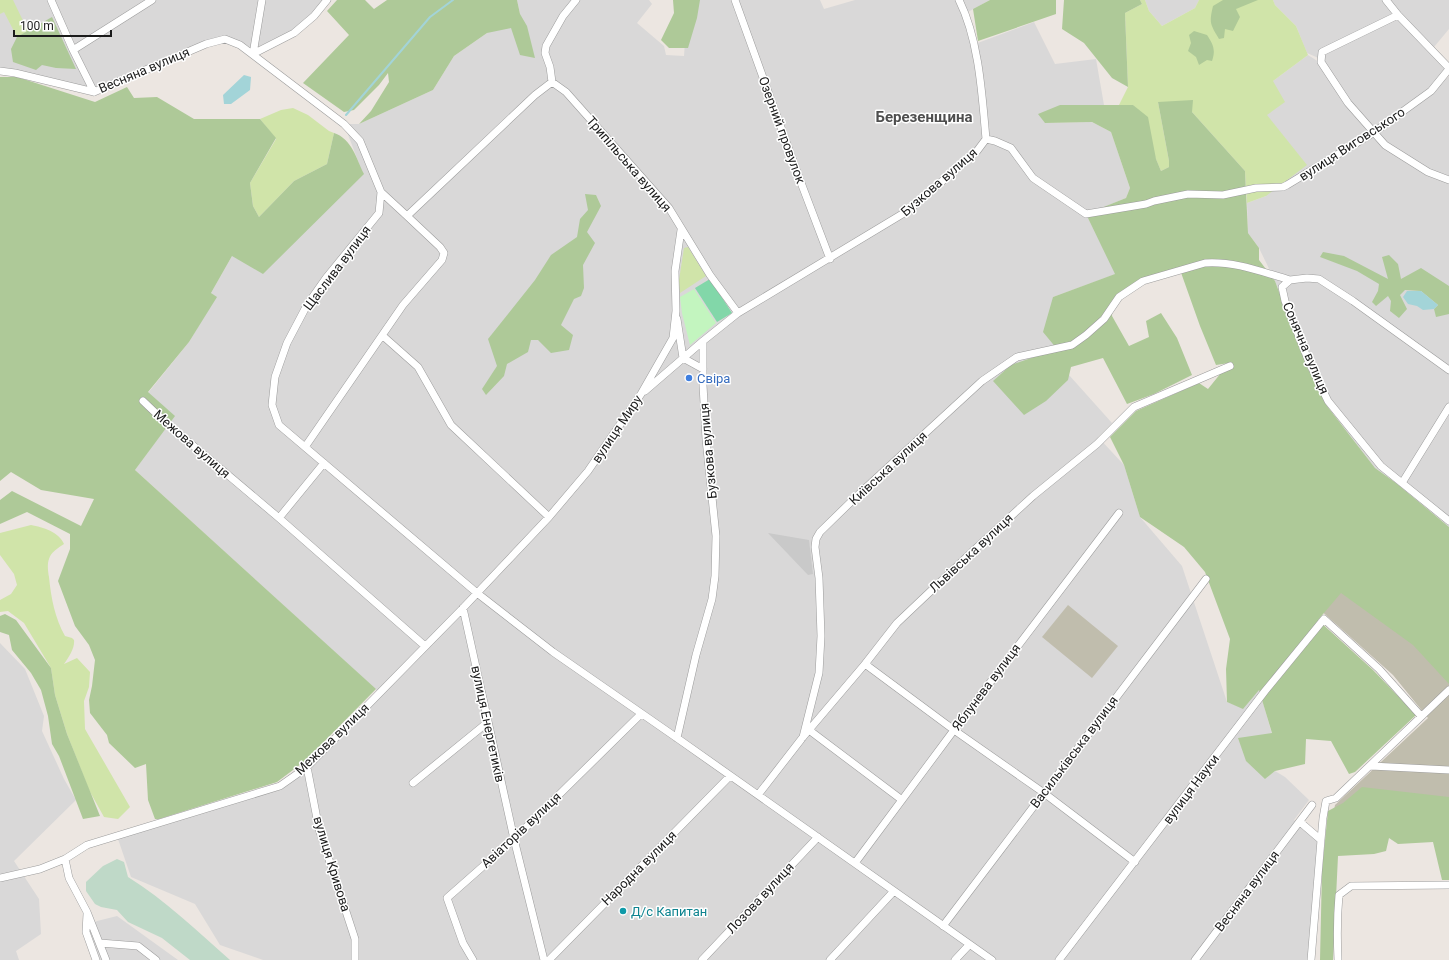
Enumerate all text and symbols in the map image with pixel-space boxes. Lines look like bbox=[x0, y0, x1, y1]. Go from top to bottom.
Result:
scale bar bbox=[14, 12, 111, 38]
text: 100 m bbox=[20, 19, 54, 33]
street label: Весняна вулиця bbox=[96, 44, 192, 96]
street label: Озерний провулок bbox=[756, 74, 808, 186]
street label: вулиця Виговського bbox=[1296, 104, 1408, 184]
district label: Березенщина bbox=[876, 108, 972, 126]
street label: Трипільська вулиця bbox=[583, 113, 675, 215]
street label: Бузкова вулиця bbox=[898, 145, 980, 219]
street label: Щаслива вулиця bbox=[300, 223, 374, 313]
street label: Сонячна вулиця bbox=[1280, 300, 1332, 396]
place label: Свіра bbox=[697, 371, 730, 386]
marker: Свіра bbox=[684, 373, 694, 383]
street label: вулиця Миру bbox=[589, 392, 645, 466]
street label: Бузкова вулиця bbox=[696, 402, 720, 500]
street label: Межова вулиця bbox=[151, 407, 233, 481]
street label: Київська вулиця bbox=[846, 428, 930, 508]
street label: Львівська вулиця bbox=[926, 510, 1016, 596]
street label: Яблунева вулиця bbox=[949, 641, 1023, 733]
street label: вулиця Енергетиків bbox=[468, 664, 508, 784]
street label: Васильківська вулиця bbox=[1027, 693, 1121, 811]
street label: Межова вулиця bbox=[292, 700, 372, 778]
street label: вулиця Науки bbox=[1160, 751, 1222, 827]
street label: Авіаторів вулиця bbox=[478, 789, 564, 871]
street label: вулиця Кривова bbox=[310, 815, 354, 913]
street label: Народна вулиця bbox=[599, 828, 679, 908]
street label: Весняна вулиця bbox=[1212, 848, 1282, 934]
street label: Лозова вулиця bbox=[723, 859, 797, 937]
place label: Д/с Капитан bbox=[631, 904, 707, 919]
marker: Д/с Капитан bbox=[618, 906, 628, 916]

